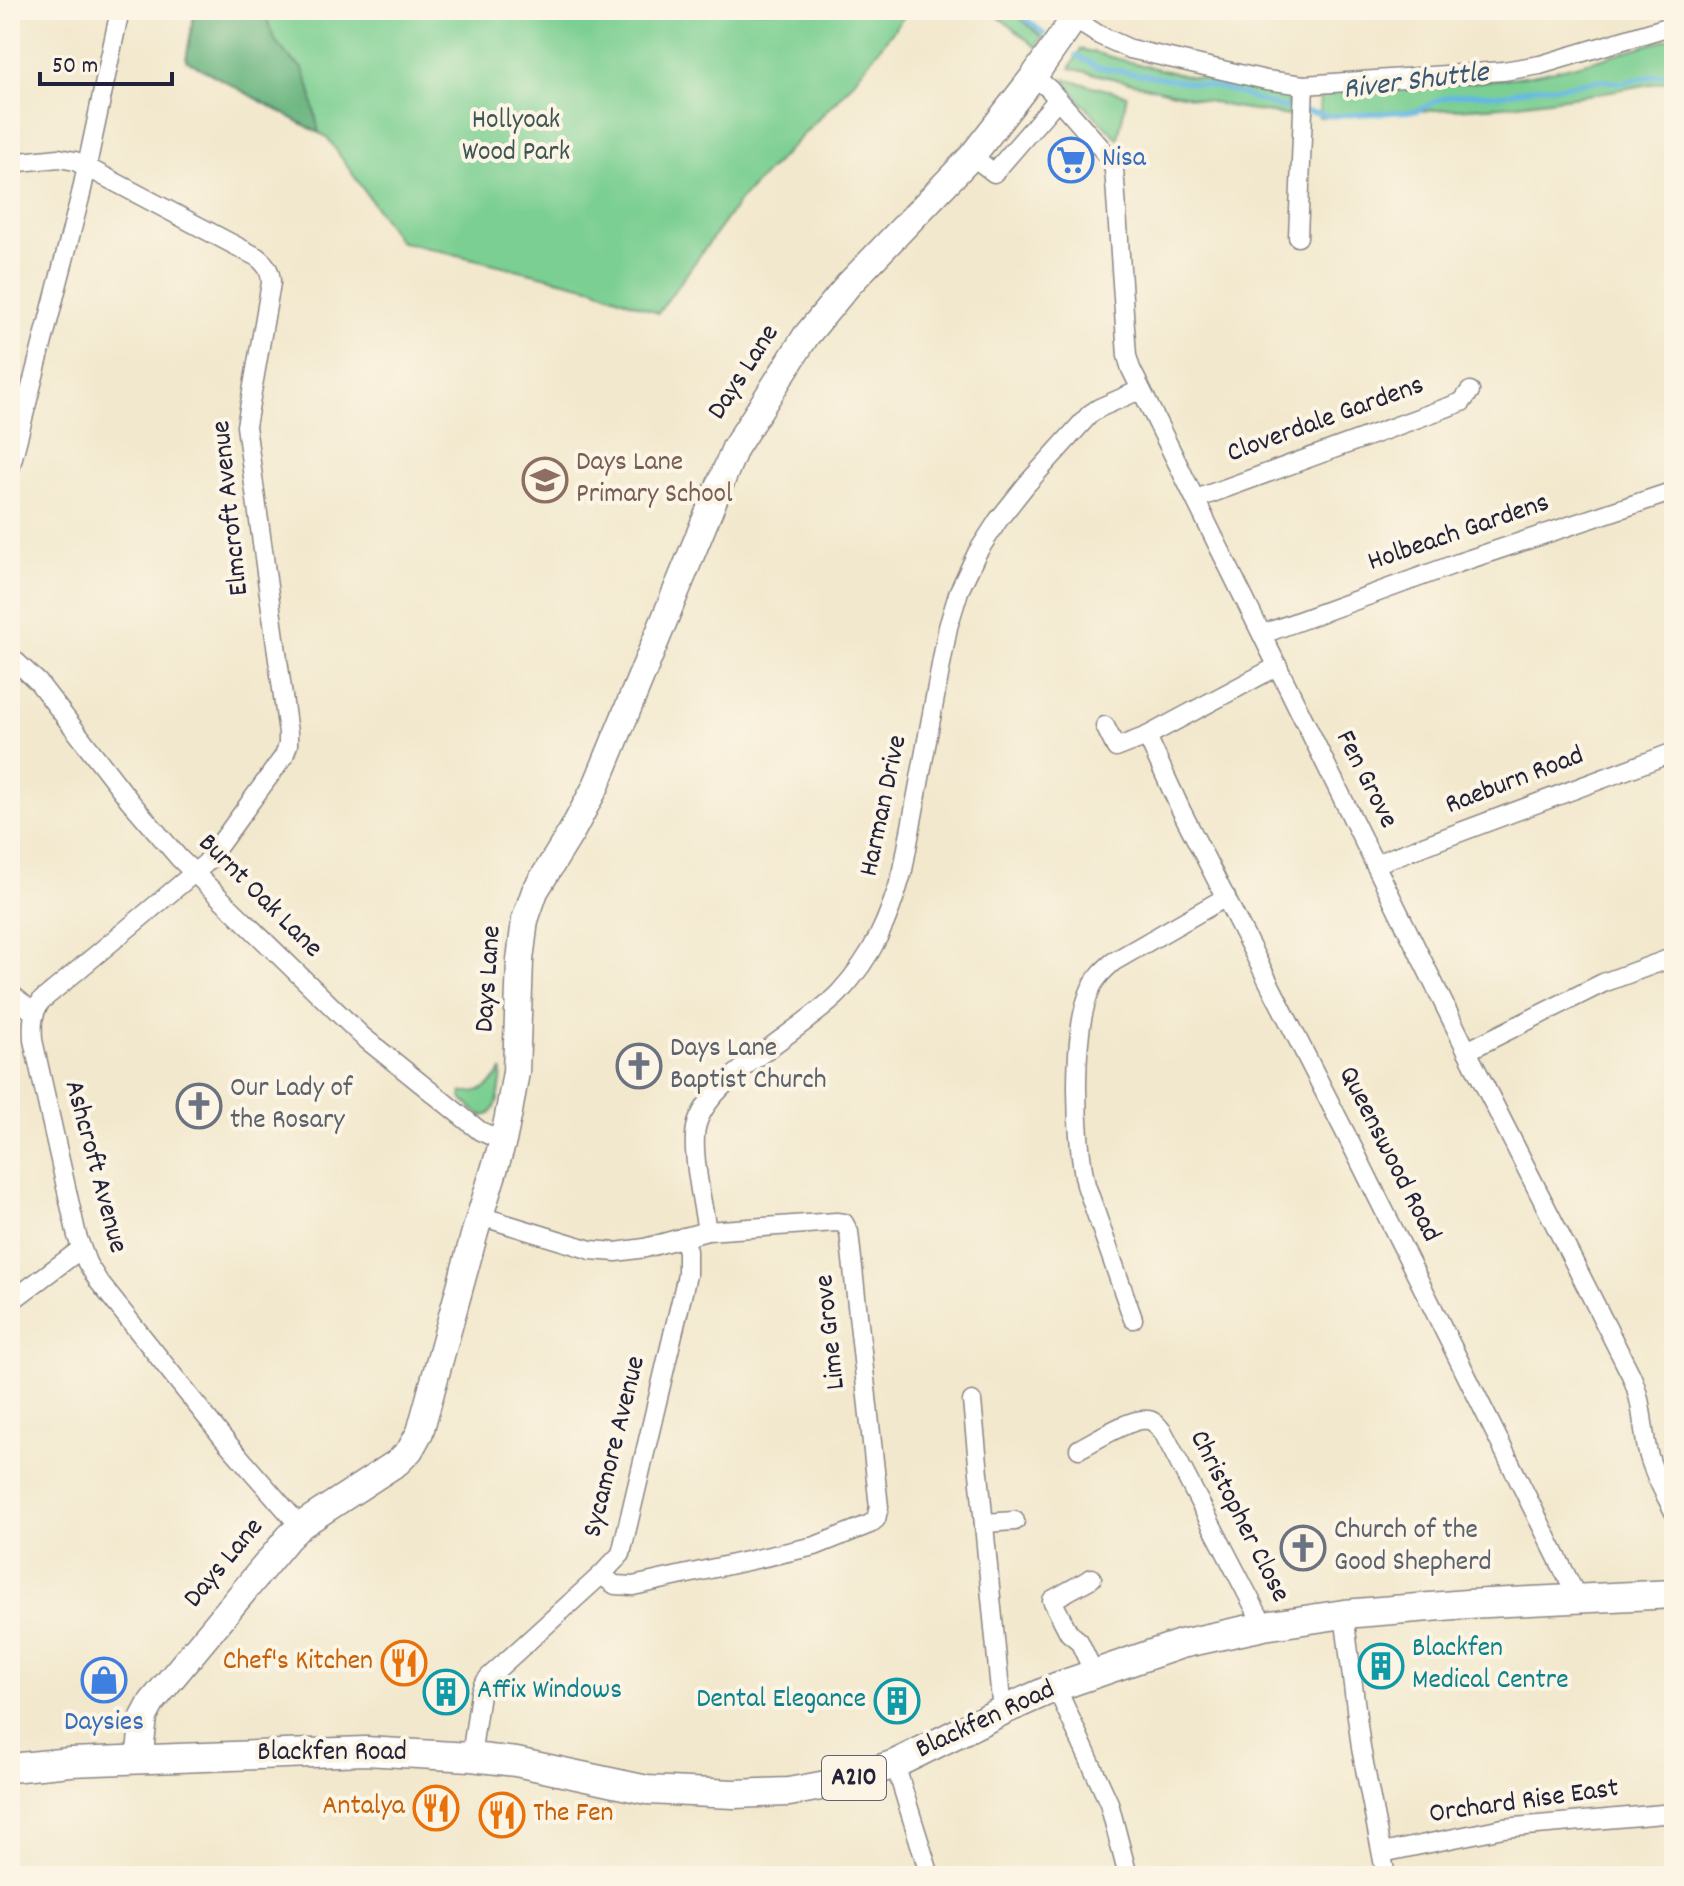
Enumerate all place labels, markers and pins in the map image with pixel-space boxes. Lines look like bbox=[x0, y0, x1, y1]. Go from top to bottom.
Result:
supermarket icon: Nisa bbox=[1047, 136, 1095, 184]
place label: Nisa bbox=[1102, 140, 1147, 180]
place label: Days Lane Primary School bbox=[576, 444, 733, 516]
school or university icon: Days Lane Primary School bbox=[521, 456, 569, 504]
place label: Days Lane Baptist Church bbox=[670, 1030, 827, 1102]
church icon: Days Lane Baptist Church bbox=[615, 1042, 663, 1090]
place label: Our Lady of the Rosary bbox=[230, 1070, 354, 1142]
church icon: Our Lady of the Rosary bbox=[175, 1082, 223, 1130]
place label: Church of the Good Shepherd bbox=[1334, 1512, 1492, 1584]
church icon: Church of the Good Shepherd bbox=[1279, 1524, 1327, 1572]
place label: Blackfen Medical Centre bbox=[1412, 1630, 1569, 1702]
restaurant icon: Chef's Kitchen bbox=[380, 1639, 428, 1687]
building icon: Blackfen Medical Centre bbox=[1357, 1642, 1405, 1690]
place label: Chef's Kitchen bbox=[223, 1643, 373, 1683]
shop icon: Daysies bbox=[80, 1656, 128, 1704]
building icon: Affix Windows bbox=[422, 1668, 470, 1716]
place label: Affix Windows bbox=[477, 1672, 622, 1712]
building icon: Dental Elegance bbox=[873, 1677, 921, 1725]
place label: Dental Elegance bbox=[696, 1681, 866, 1721]
place label: Daysies bbox=[64, 1704, 144, 1744]
restaurant icon: Antalya bbox=[412, 1784, 460, 1832]
place label: Antalya bbox=[322, 1788, 406, 1828]
restaurant icon: The Fen bbox=[478, 1791, 526, 1839]
place label: The Fen bbox=[533, 1795, 614, 1835]

